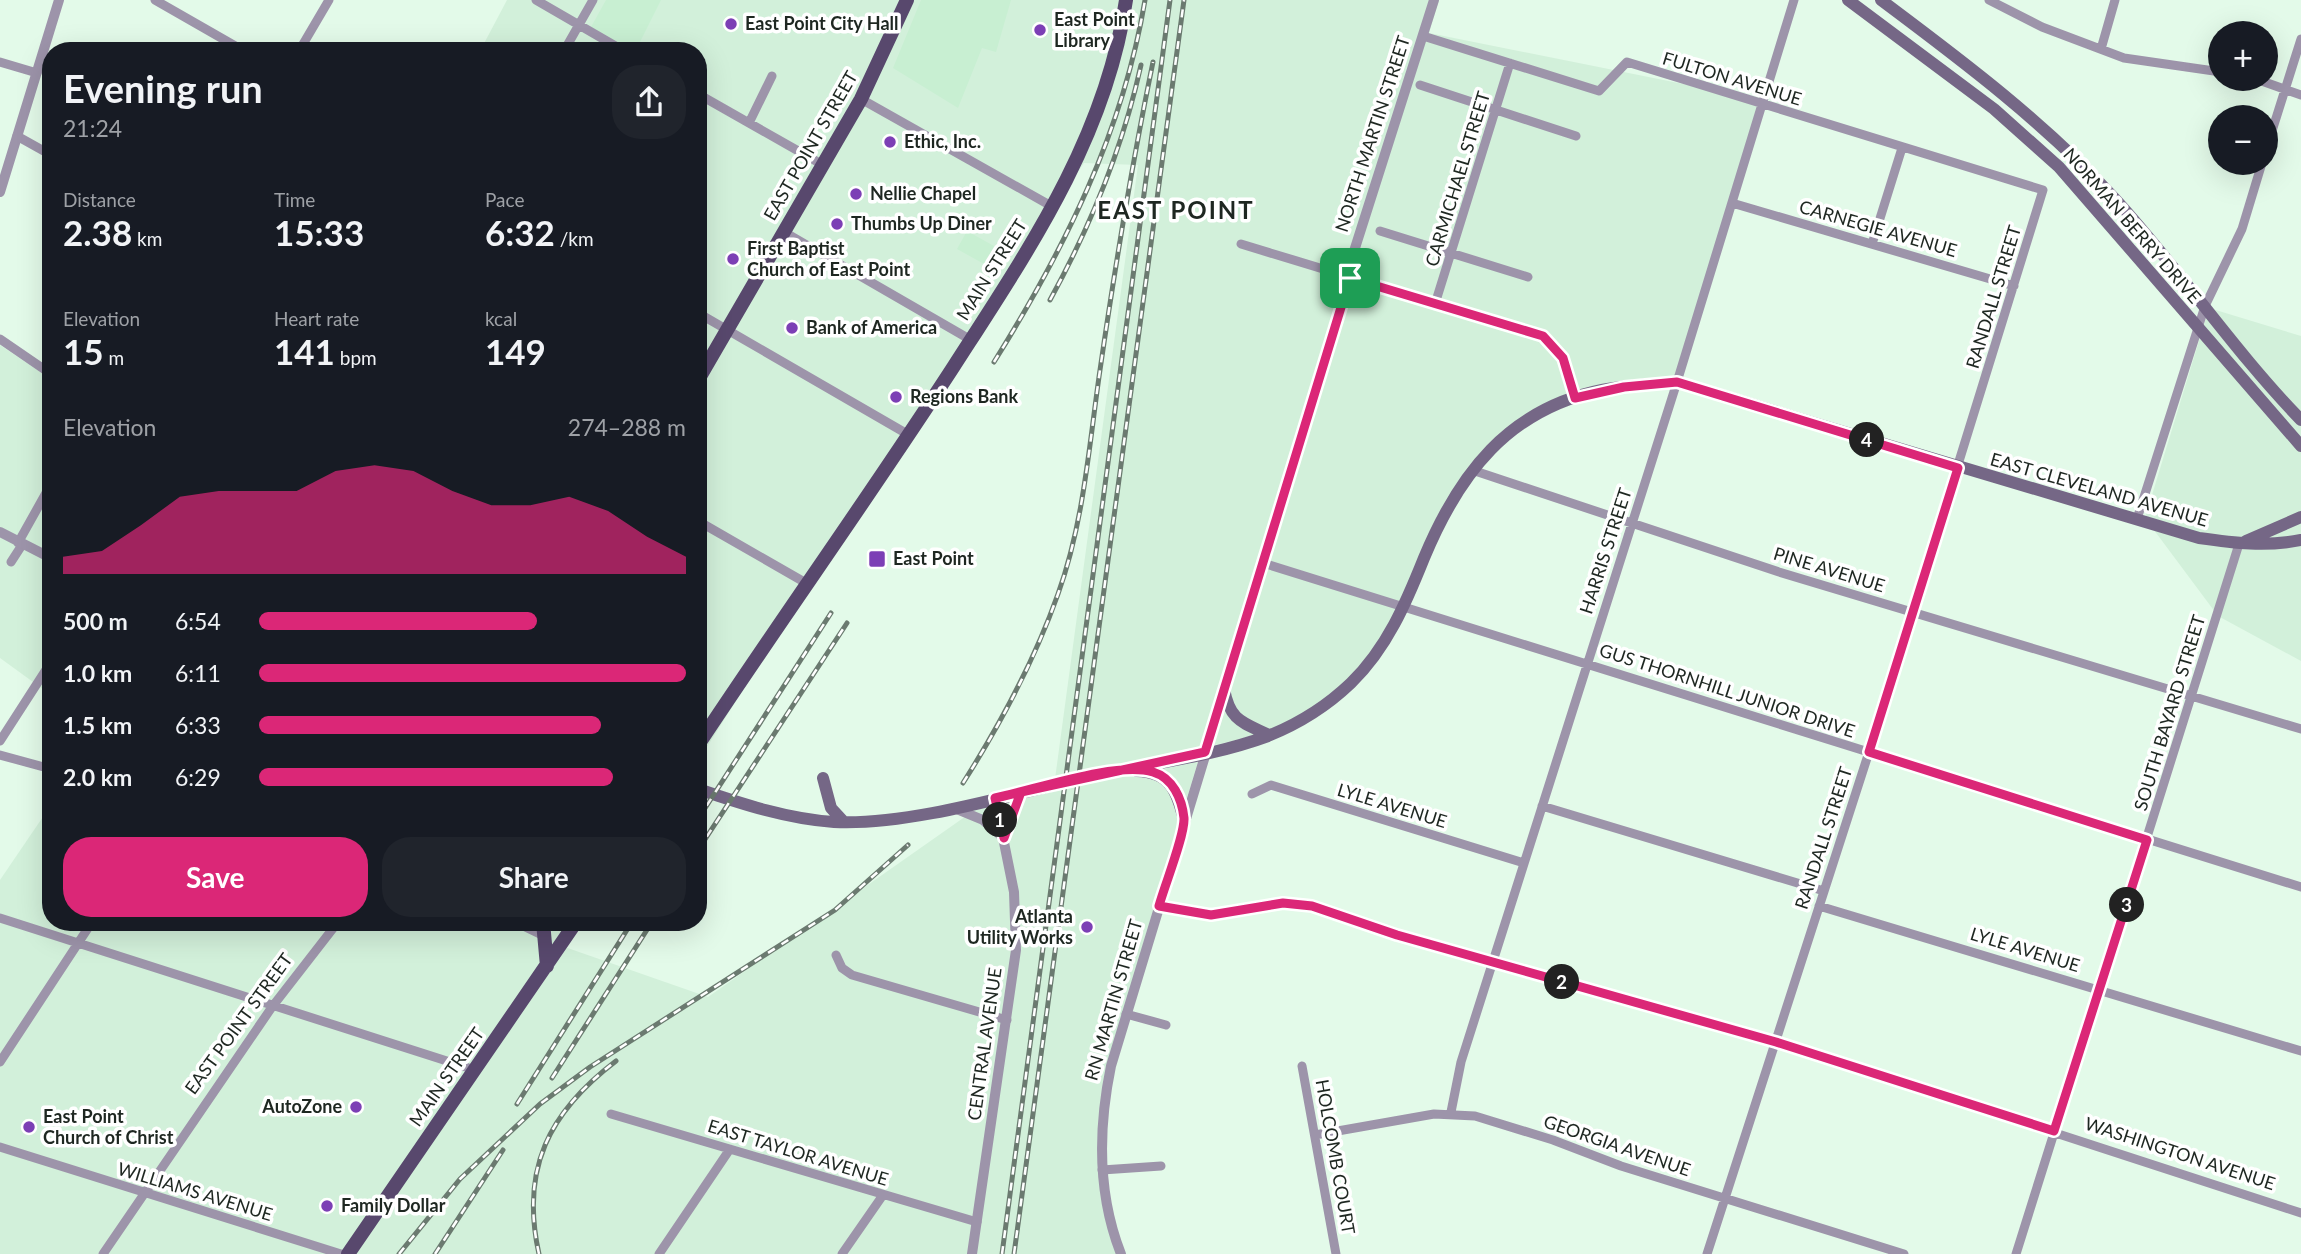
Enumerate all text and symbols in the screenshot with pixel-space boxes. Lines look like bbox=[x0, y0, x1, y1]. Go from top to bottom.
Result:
place label: East Point Library bbox=[1054, 8, 1135, 51]
place label: East Point City Hall bbox=[745, 12, 898, 34]
marker: East Point City Hall bbox=[723, 16, 739, 32]
map controls bbox=[2208, 21, 2278, 175]
button: + bbox=[2208, 21, 2278, 91]
marker: East Point Library bbox=[1032, 22, 1048, 38]
street label: NORTH MARTIN STREET bbox=[1330, 33, 1414, 235]
street label: FULTON AVENUE bbox=[1660, 46, 1805, 110]
text: Evening run bbox=[63, 65, 263, 111]
button: share bbox=[612, 65, 686, 139]
street label: EAST POINT STREET bbox=[758, 67, 862, 224]
street label: CARMICHAEL STREET bbox=[1420, 88, 1494, 269]
button: − bbox=[2208, 105, 2278, 175]
text: 21:24 bbox=[63, 114, 122, 142]
place label: Ethic, Inc. bbox=[904, 130, 981, 152]
marker: Ethic, Inc. bbox=[882, 134, 898, 150]
street label: NORMAN BERRY DRIVE bbox=[2059, 143, 2206, 307]
place label: Nellie Chapel bbox=[870, 182, 976, 204]
marker: Nellie Chapel bbox=[848, 186, 864, 202]
text: Distance bbox=[63, 188, 136, 211]
text: Time bbox=[274, 188, 315, 211]
text: Pace bbox=[485, 188, 524, 211]
district label: EAST POINT bbox=[1097, 195, 1255, 224]
street label: CARNEGIE AVENUE bbox=[1797, 195, 1960, 261]
text: 2.38 bbox=[63, 211, 132, 253]
text: 15:33 bbox=[274, 211, 364, 253]
text: 6:32 bbox=[485, 211, 555, 253]
place label: Thumbs Up Diner bbox=[851, 212, 992, 234]
street label: MAIN STREET bbox=[951, 214, 1031, 324]
marker: Thumbs Up Diner bbox=[829, 216, 845, 232]
street label: RANDALL STREET bbox=[1961, 222, 2025, 371]
text: km bbox=[132, 227, 162, 250]
text: /km bbox=[555, 227, 594, 250]
place label: First Baptist Church of East Point bbox=[747, 237, 911, 280]
pin bbox=[1320, 248, 1380, 308]
marker: First Baptist Church of East Point bbox=[725, 251, 741, 267]
icon: arrive bbox=[1331, 259, 1369, 297]
text: Elevation bbox=[63, 307, 140, 330]
text: Heart rate bbox=[274, 307, 359, 330]
text: kcal bbox=[485, 307, 517, 330]
place label: Bank of America bbox=[806, 316, 937, 338]
marker: Bank of America bbox=[784, 320, 800, 336]
text: 15 bbox=[63, 330, 104, 372]
text: 141 bbox=[274, 330, 335, 372]
text: 149 bbox=[485, 330, 546, 372]
text: m bbox=[104, 346, 124, 369]
text: bpm bbox=[335, 346, 377, 369]
place label: Regions Bank bbox=[910, 385, 1018, 407]
marker: Regions Bank bbox=[888, 389, 904, 405]
text: Elevation bbox=[63, 413, 156, 441]
text: 274–288 m bbox=[568, 413, 686, 441]
pin: 4 bbox=[1850, 422, 1884, 458]
text: 4 bbox=[1861, 428, 1872, 451]
street label: EAST CLEVELAND AVENUE bbox=[1988, 447, 2211, 531]
street label: HARRIS STREET bbox=[1574, 485, 1636, 616]
street label: PINE AVENUE bbox=[1771, 542, 1888, 596]
place label: East Point bbox=[893, 547, 974, 569]
marker: East Point bbox=[867, 549, 887, 569]
text: 500 m bbox=[63, 607, 128, 635]
text: 6:54 bbox=[175, 607, 221, 635]
street label: SOUTH BAYARD STREET bbox=[2129, 612, 2209, 813]
street label: GUS THORNHILL JUNIOR DRIVE bbox=[1597, 638, 1858, 742]
text: 1.0 km bbox=[63, 659, 132, 687]
text: 6:11 bbox=[175, 659, 221, 687]
text: 1.5 km bbox=[63, 711, 132, 739]
text: 6:33 bbox=[175, 711, 221, 739]
text: 2.0 km bbox=[63, 763, 132, 791]
text: 6:29 bbox=[175, 763, 221, 791]
street label: RANDALL STREET bbox=[1790, 763, 1857, 912]
street label: LYLE AVENUE bbox=[1335, 778, 1450, 832]
pin: 1 bbox=[982, 802, 1018, 838]
text: 1 bbox=[994, 808, 1005, 831]
button: Save bbox=[63, 837, 368, 917]
button: Share bbox=[382, 837, 686, 917]
pin: 3 bbox=[2110, 888, 2144, 922]
text: 3 bbox=[2121, 893, 2132, 916]
place label: Atlanta Utility Works bbox=[967, 905, 1073, 948]
street label: RN MARTIN STREET bbox=[1080, 916, 1147, 1083]
marker: Atlanta Utility Works bbox=[1079, 919, 1095, 935]
street label: LYLE AVENUE bbox=[1968, 922, 2083, 976]
street label: EAST POINT STREET bbox=[180, 948, 297, 1098]
pin: 2 bbox=[1544, 964, 1580, 1000]
street label: CENTRAL AVENUE bbox=[962, 966, 1006, 1122]
text: 2 bbox=[1556, 970, 1567, 993]
street label: MAIN STREET bbox=[404, 1023, 488, 1130]
street label: HOLCOMB COURT bbox=[1312, 1078, 1360, 1236]
place label: AutoZone bbox=[261, 1095, 342, 1117]
marker: AutoZone bbox=[348, 1099, 364, 1115]
place label: East Point Church of Christ bbox=[43, 1105, 174, 1148]
street label: GEORGIA AVENUE bbox=[1541, 1110, 1694, 1180]
street label: WASHINGTON AVENUE bbox=[2082, 1112, 2278, 1194]
street label: EAST TAYLOR AVENUE bbox=[705, 1114, 891, 1190]
marker: East Point Church of Christ bbox=[21, 1119, 37, 1135]
street label: WILLIAMS AVENUE bbox=[115, 1157, 276, 1225]
place label: Family Dollar bbox=[341, 1194, 446, 1216]
marker: Family Dollar bbox=[319, 1198, 335, 1214]

